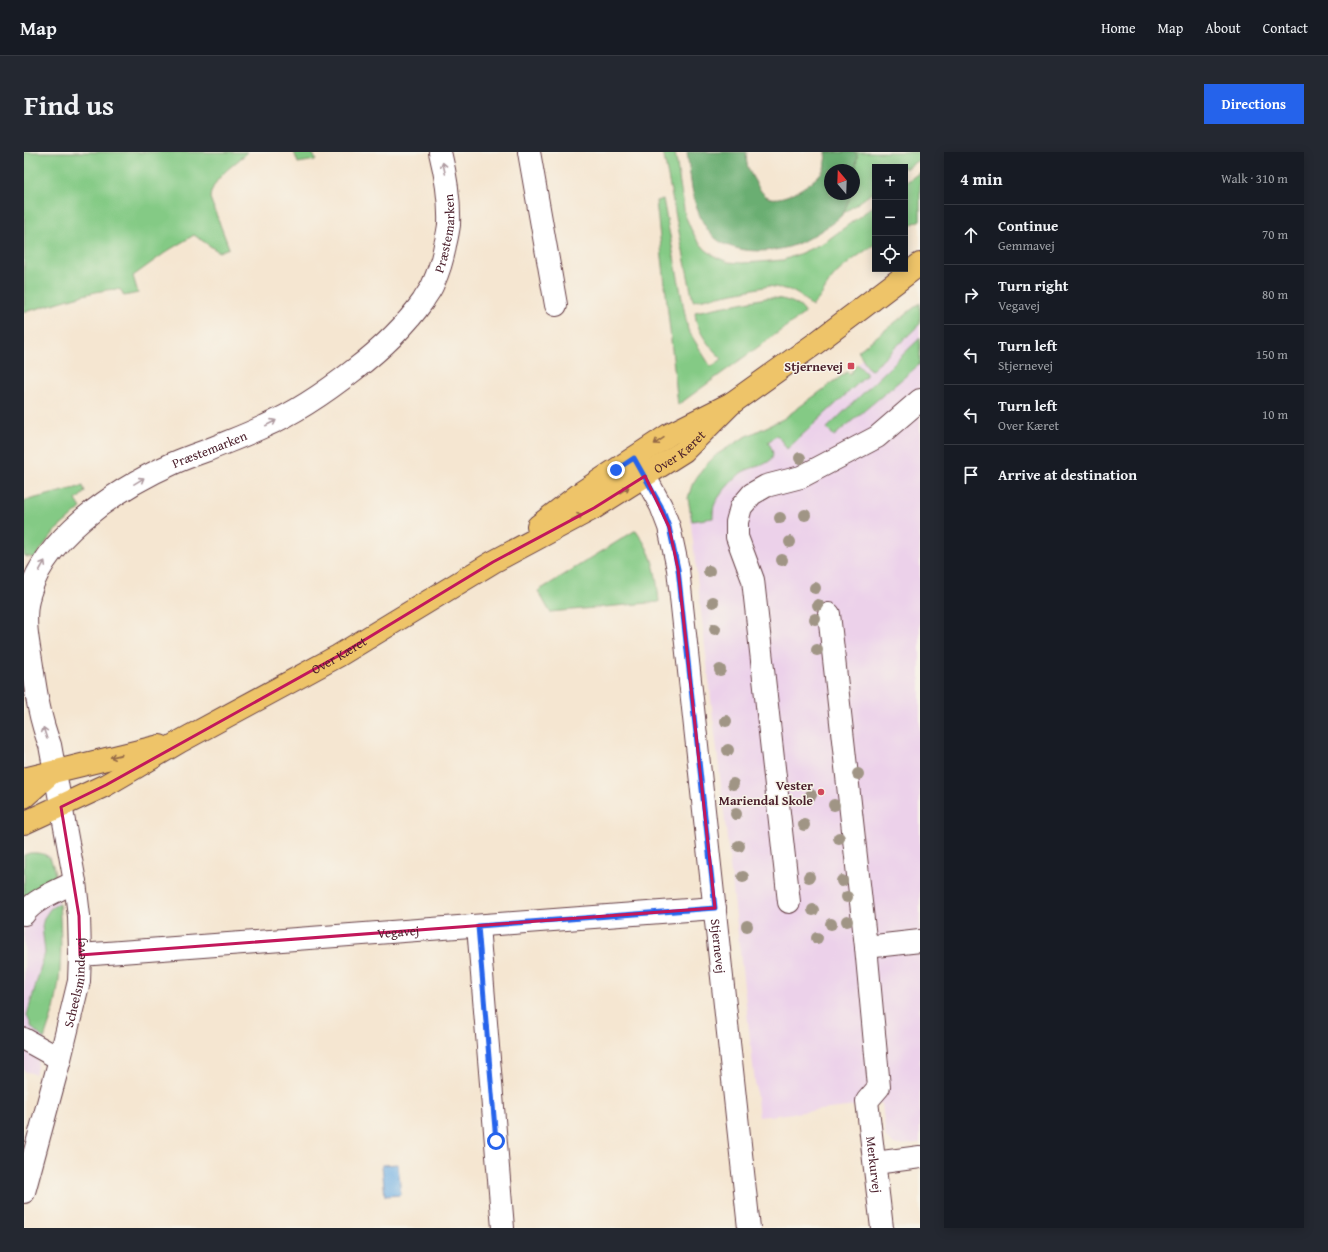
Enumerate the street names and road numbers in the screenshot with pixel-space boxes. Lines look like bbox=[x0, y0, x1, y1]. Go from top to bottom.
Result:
street label: Præstemarken bbox=[429, 193, 459, 275]
street label: Præstemarken bbox=[169, 426, 251, 473]
street label: Over Kæret bbox=[650, 426, 710, 478]
street label: Over Kæret bbox=[308, 632, 371, 679]
street label: Stjernevej bbox=[706, 918, 731, 975]
street label: Vegavej bbox=[376, 921, 420, 943]
street label: Scheelsmindevej bbox=[59, 937, 90, 1029]
street label: Merkurvej bbox=[861, 1135, 887, 1194]

